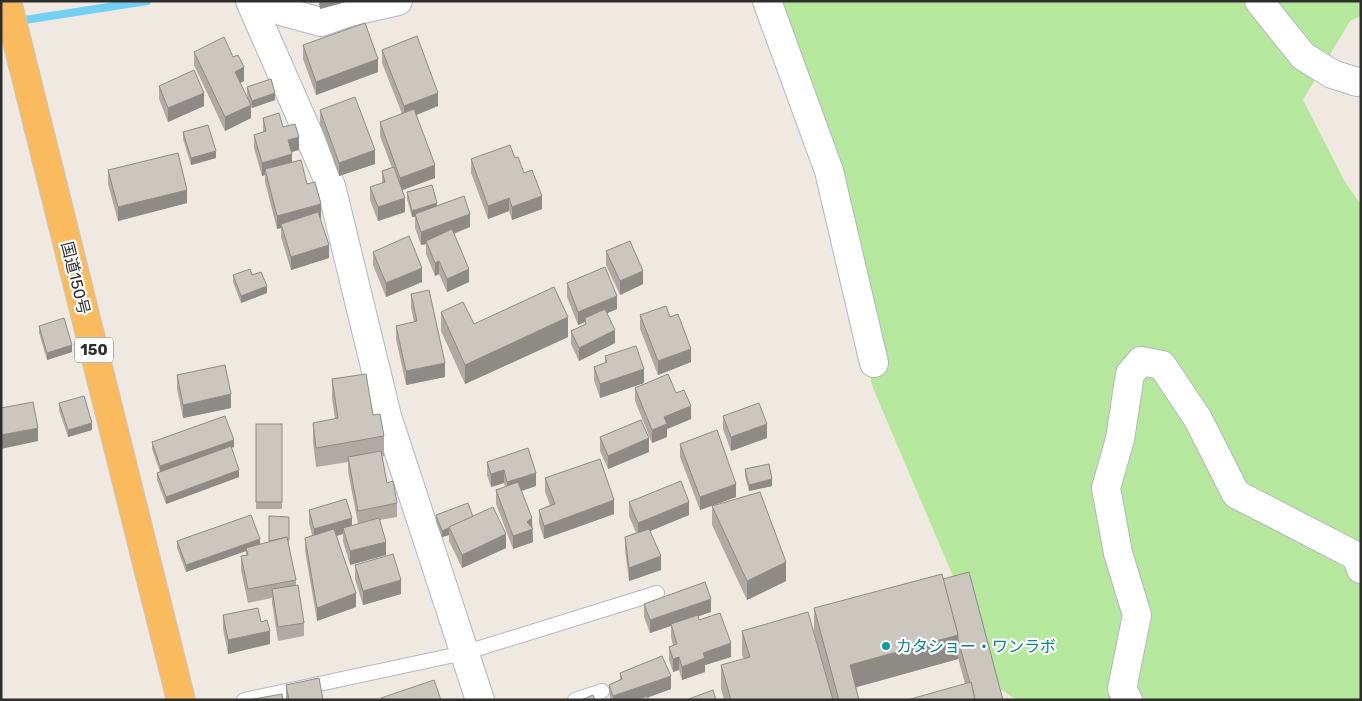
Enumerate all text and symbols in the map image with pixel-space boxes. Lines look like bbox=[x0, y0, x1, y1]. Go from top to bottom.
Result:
street label: 国道150号 bbox=[57, 240, 94, 317]
road number: 150 bbox=[75, 338, 113, 362]
place label: カタショー・ワンラボ bbox=[896, 637, 1056, 656]
marker: カタショー・ワンラボ bbox=[880, 640, 892, 652]

